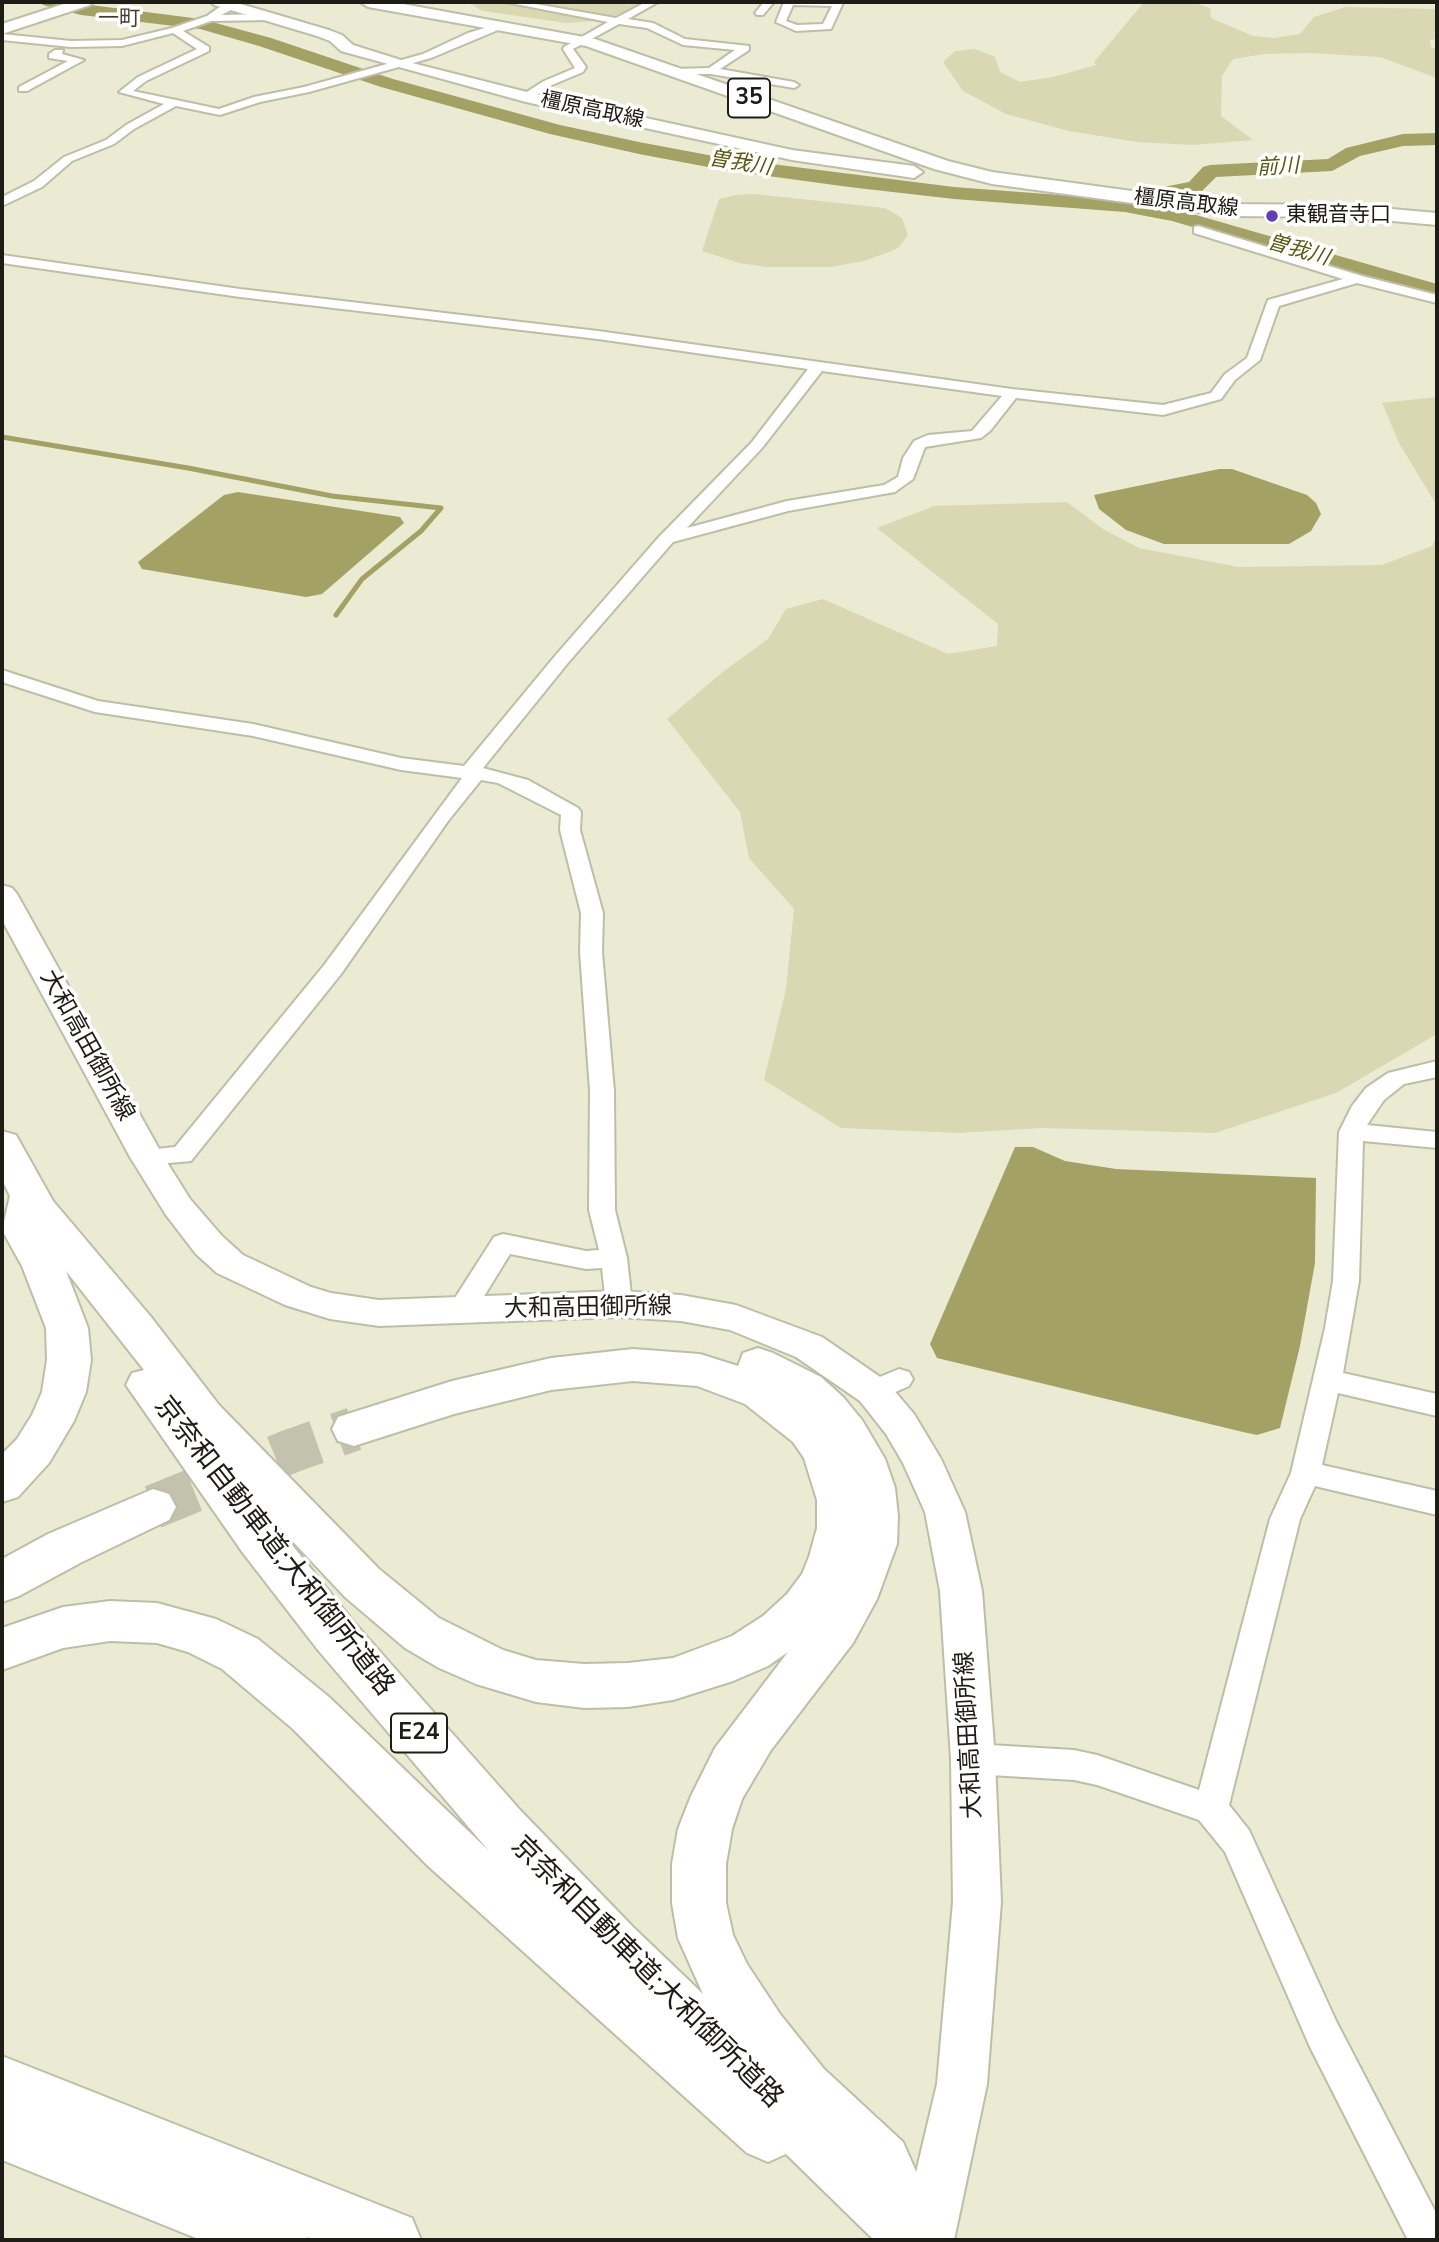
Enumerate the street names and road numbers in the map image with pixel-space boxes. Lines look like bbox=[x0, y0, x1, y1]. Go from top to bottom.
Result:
road number: 35 bbox=[728, 78, 770, 118]
street label: 橿原高取線 bbox=[538, 88, 646, 134]
street label: 橿原高取線 bbox=[1132, 185, 1240, 223]
street label: 大和高田御所線 bbox=[33, 966, 139, 1126]
street label: 大和高田御所線 bbox=[504, 1293, 672, 1325]
street label: 京奈和自動車道;大和御所道路 bbox=[146, 1391, 400, 1703]
street label: 大和高田御所線 bbox=[951, 1650, 989, 1820]
road number: E24 bbox=[391, 1714, 447, 1752]
street label: 京奈和自動車道;大和御所道路 bbox=[503, 1830, 789, 2116]

